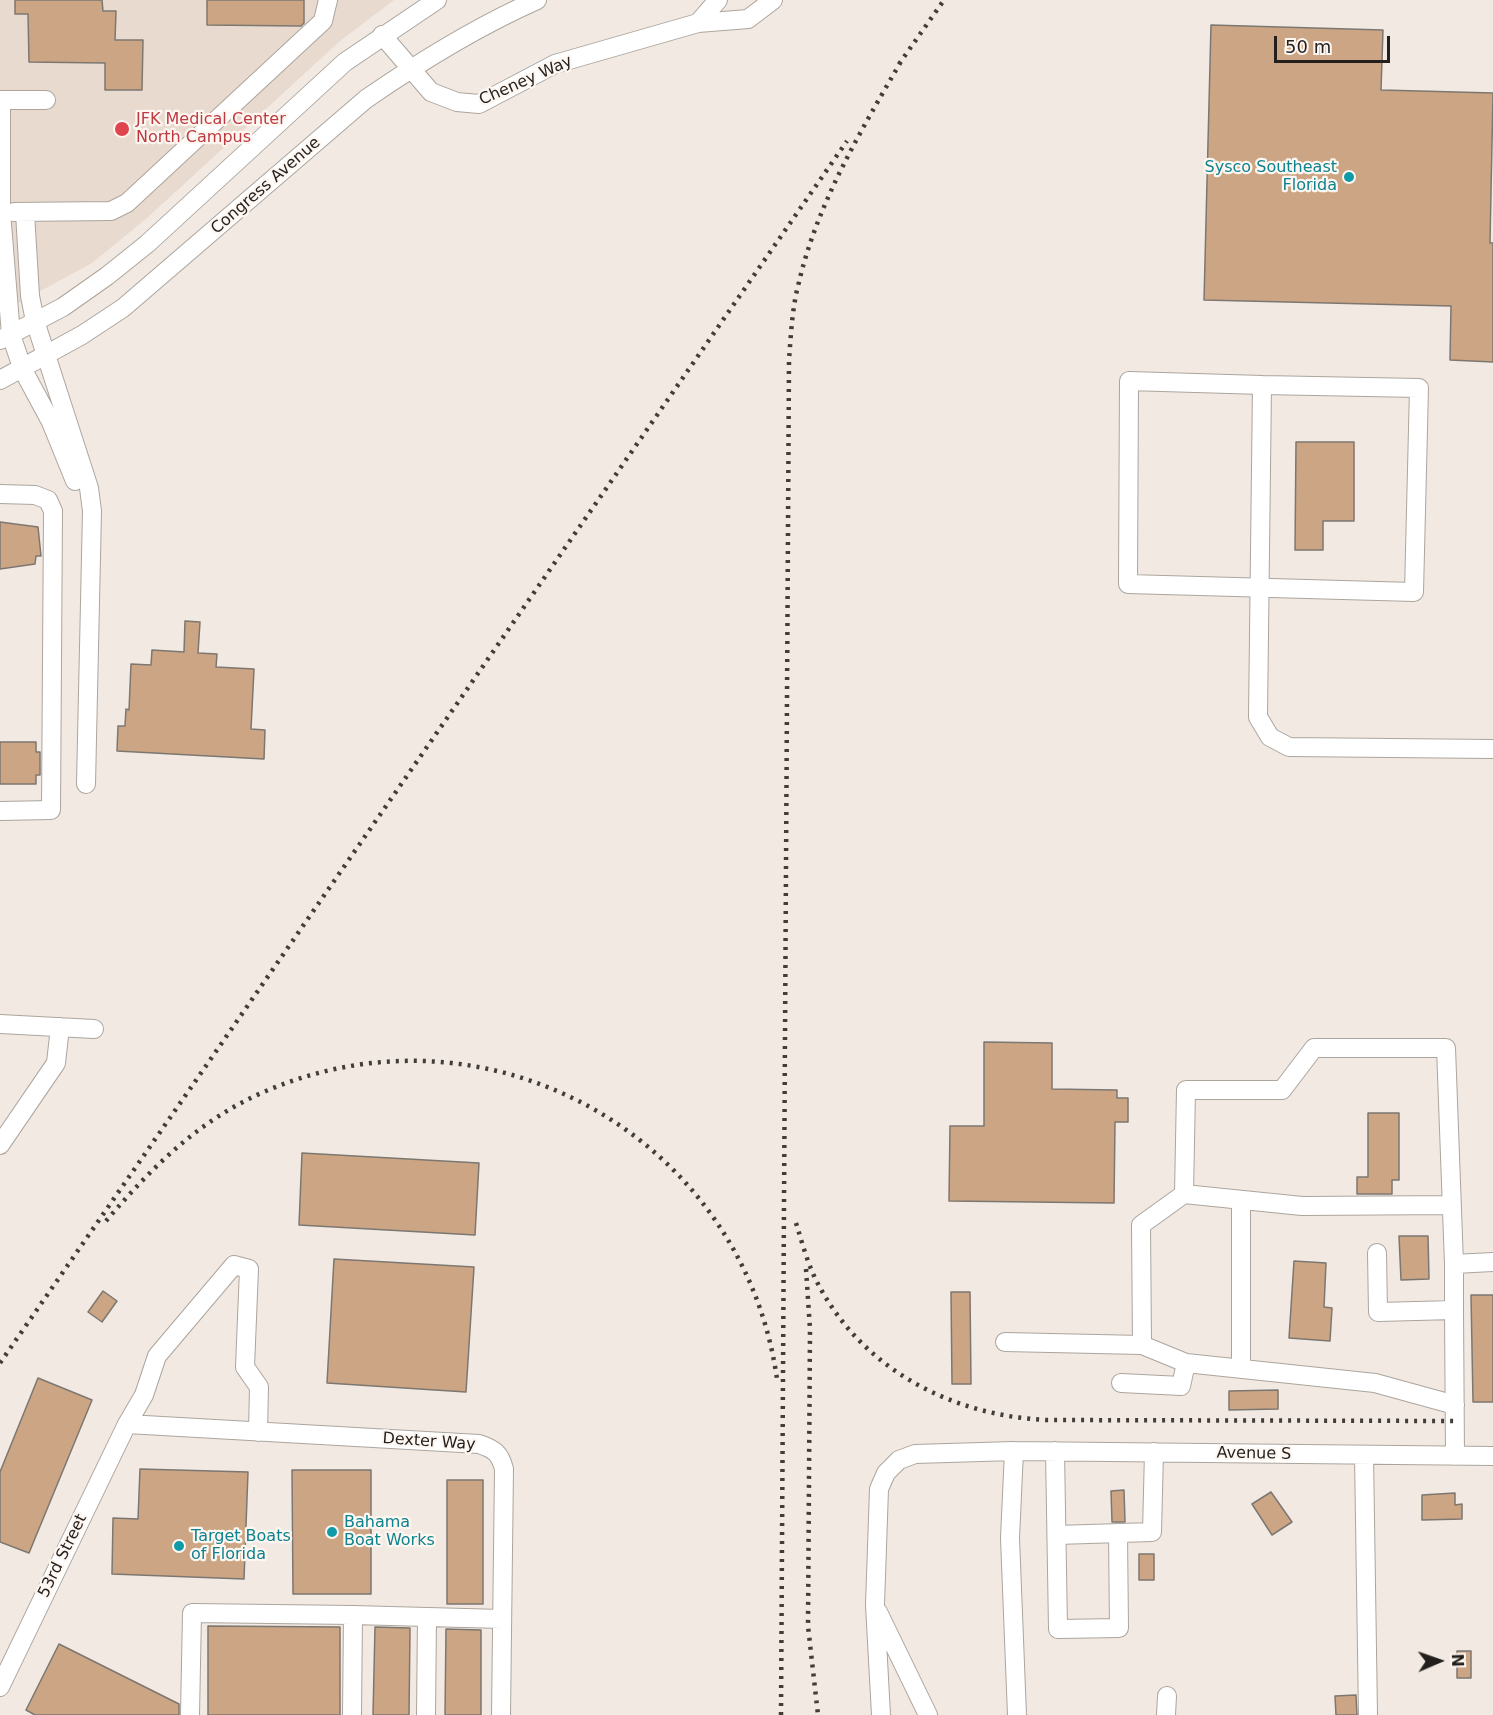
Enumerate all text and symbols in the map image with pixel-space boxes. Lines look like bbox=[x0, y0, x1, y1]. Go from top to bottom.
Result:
scale bar bbox=[1277, 24, 1392, 62]
text: 50 m bbox=[1285, 36, 1331, 57]
street label: Cheney Way bbox=[477, 52, 575, 110]
place label: JFK Medical Center North Campus bbox=[136, 110, 286, 148]
marker: JFK Medical Center North Campus bbox=[113, 120, 131, 138]
street label: Congress Avenue bbox=[207, 133, 325, 239]
place label: Sysco Southeast Florida bbox=[1205, 158, 1337, 196]
marker: Sysco Southeast Florida bbox=[1342, 170, 1356, 184]
street label: Dexter Way bbox=[382, 1429, 476, 1455]
street label: Avenue S bbox=[1216, 1444, 1292, 1464]
street label: 53rd Street bbox=[35, 1511, 91, 1601]
place label: Bahama Boat Works bbox=[344, 1513, 435, 1551]
marker: Bahama Boat Works bbox=[325, 1525, 339, 1539]
place label: Target Boats of Florida bbox=[191, 1527, 291, 1565]
marker: Target Boats of Florida bbox=[172, 1539, 186, 1553]
north arrow bbox=[1409, 1631, 1469, 1691]
text: N bbox=[1448, 1653, 1467, 1667]

